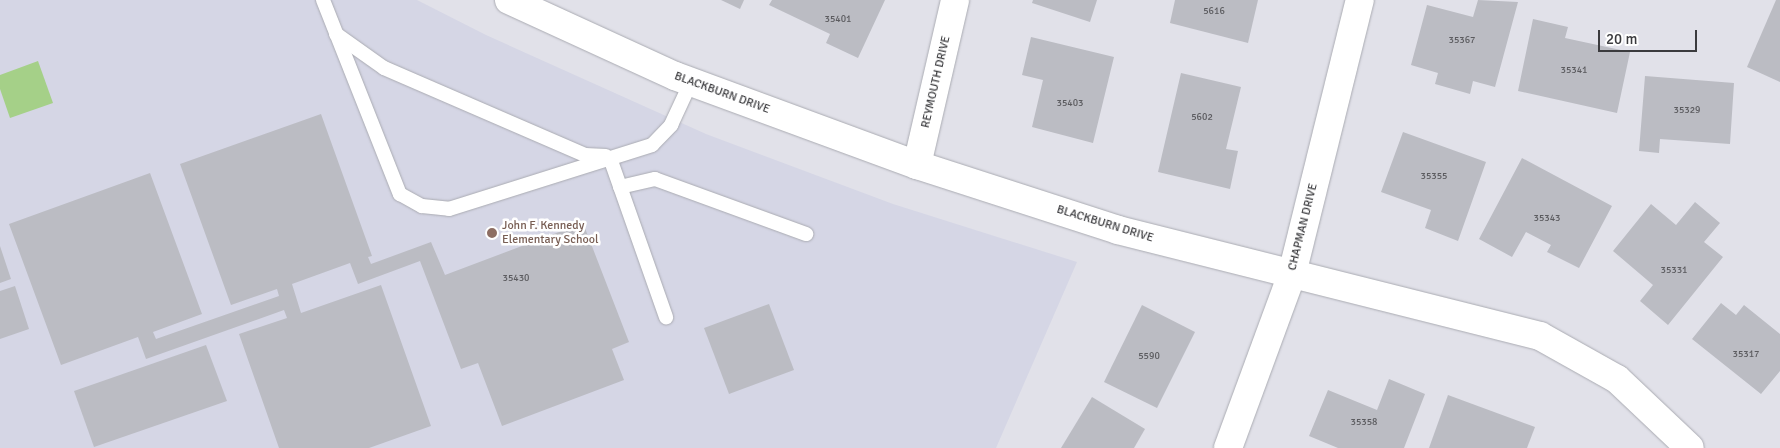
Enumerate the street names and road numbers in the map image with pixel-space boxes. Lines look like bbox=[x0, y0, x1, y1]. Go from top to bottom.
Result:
street label: REYMOUTH DRIVE bbox=[918, 35, 954, 129]
street label: BLACKBURN DRIVE bbox=[672, 69, 772, 117]
street label: CHAPMAN DRIVE bbox=[1285, 182, 1321, 272]
street label: BLACKBURN DRIVE bbox=[1055, 202, 1155, 246]

